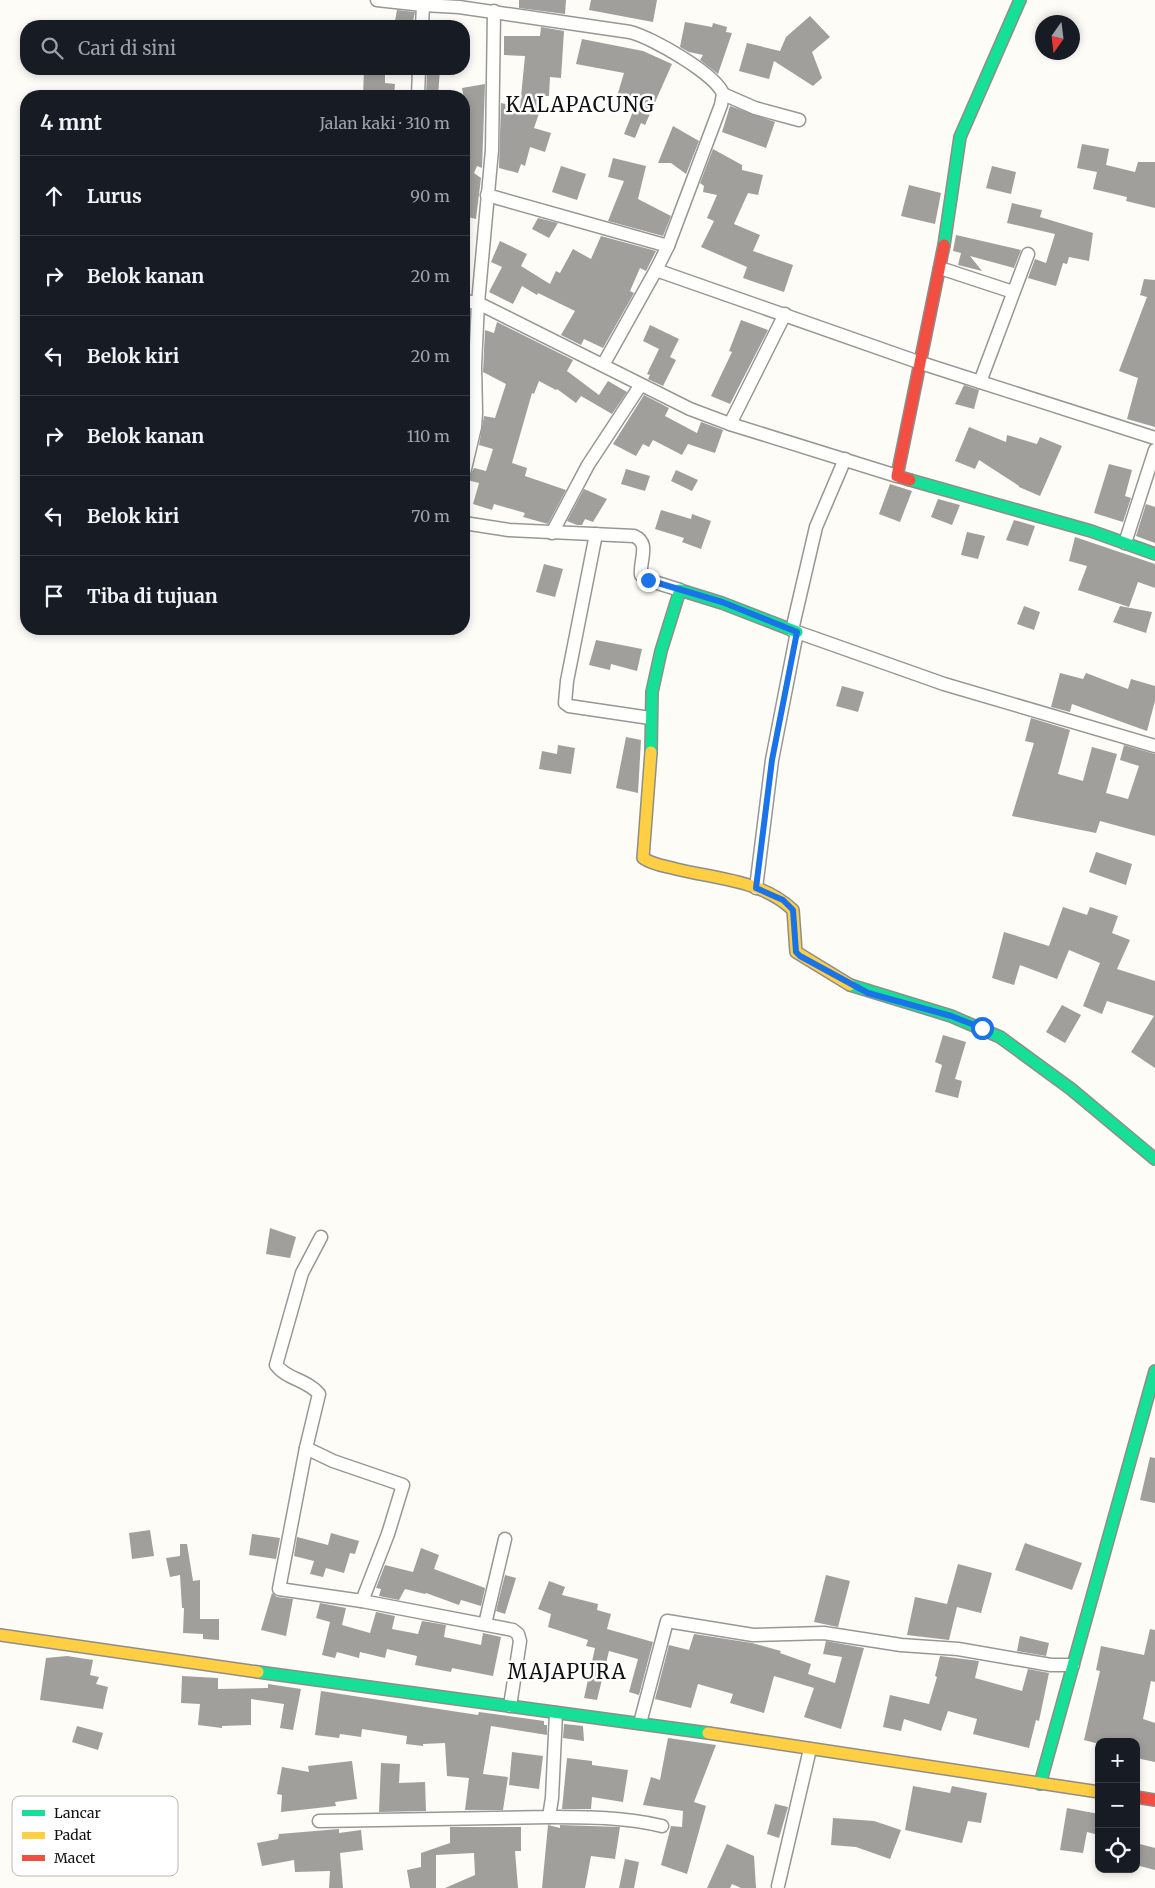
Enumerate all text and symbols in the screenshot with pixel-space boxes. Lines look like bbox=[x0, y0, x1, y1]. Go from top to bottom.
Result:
north arrow bbox=[1035, 15, 1080, 60]
search box bbox=[20, 20, 470, 75]
icon: search bbox=[38, 34, 66, 62]
text: Cari di sini bbox=[78, 36, 176, 60]
district label: KALAPACUNG bbox=[505, 92, 655, 117]
text: 4 mnt bbox=[40, 109, 102, 136]
text: Jalan kaki · 310 m bbox=[319, 113, 450, 133]
icon: ahead bbox=[40, 182, 68, 210]
text: Lurus bbox=[87, 184, 142, 208]
text: 90 m bbox=[410, 186, 450, 206]
icon: right bbox=[40, 262, 68, 290]
text: Belok kanan bbox=[87, 264, 204, 288]
text: 20 m bbox=[411, 266, 450, 286]
icon: left bbox=[40, 342, 68, 370]
text: Belok kiri bbox=[87, 344, 179, 368]
text: 20 m bbox=[411, 346, 450, 366]
icon: right bbox=[40, 422, 68, 450]
text: Belok kanan bbox=[87, 424, 204, 448]
text: 110 m bbox=[407, 426, 450, 446]
icon: left bbox=[40, 502, 68, 530]
text: Belok kiri bbox=[87, 504, 179, 528]
text: 70 m bbox=[411, 506, 450, 526]
route end bbox=[637, 569, 660, 592]
icon: arrive bbox=[40, 582, 68, 610]
text: Tiba di tujuan bbox=[87, 584, 218, 608]
route start bbox=[971, 1017, 994, 1040]
district label: MAJAPURA bbox=[508, 1659, 627, 1684]
map controls bbox=[1095, 1738, 1140, 1873]
button: + bbox=[1095, 1738, 1140, 1783]
button: − bbox=[1095, 1783, 1140, 1828]
legend bbox=[12, 1796, 178, 1876]
text: Lancar bbox=[54, 1804, 101, 1822]
text: Padat bbox=[54, 1826, 92, 1844]
button: locate bbox=[1095, 1828, 1140, 1873]
text: Macet bbox=[54, 1849, 96, 1867]

